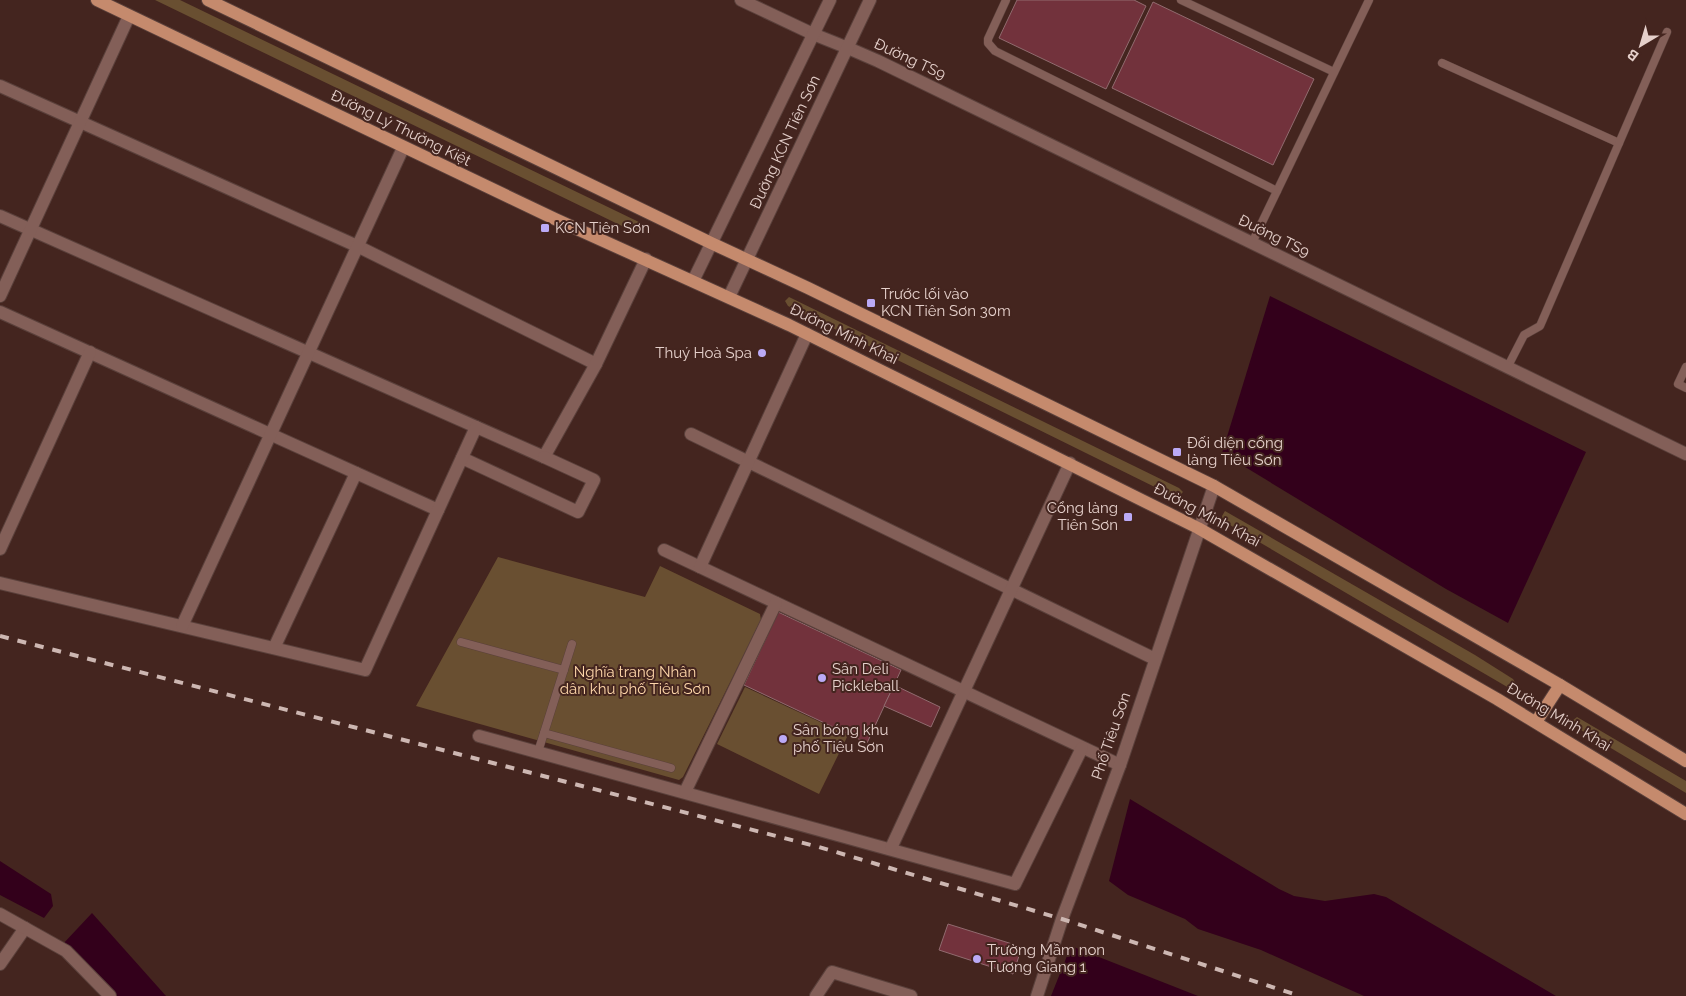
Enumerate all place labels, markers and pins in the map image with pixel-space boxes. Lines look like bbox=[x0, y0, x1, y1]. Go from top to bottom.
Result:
place label: KCN Tiên Sơn bbox=[555, 219, 650, 237]
marker: KCN Tiên Sơn bbox=[539, 222, 551, 234]
place label: Trước lối vào KCN Tiên Sơn 30m bbox=[881, 285, 1011, 320]
marker: Trước lối vào KCN Tiên Sơn 30m bbox=[865, 297, 877, 309]
place label: Thuý Hoà Spa bbox=[655, 344, 752, 362]
marker: Thuý Hoà Spa bbox=[756, 347, 768, 359]
place label: Đối diện cổng làng Tiêu Sơn bbox=[1187, 434, 1283, 469]
marker: Đối diện cổng làng Tiêu Sơn bbox=[1171, 446, 1183, 458]
place label: Cổng làng Tiên Sơn bbox=[1047, 499, 1118, 534]
marker: Cổng làng Tiên Sơn bbox=[1122, 511, 1134, 523]
place label: Sân Deli Pickleball bbox=[832, 660, 900, 695]
marker: Sân Deli Pickleball bbox=[816, 672, 828, 684]
place label: Sân bóng khu phố Tiêu Sơn bbox=[793, 721, 889, 756]
marker: Sân bóng khu phố Tiêu Sơn bbox=[777, 733, 789, 745]
place label: Trường Mầm non Tương Giang 1 bbox=[987, 941, 1105, 976]
marker: Trường Mầm non Tương Giang 1 bbox=[971, 953, 983, 965]

